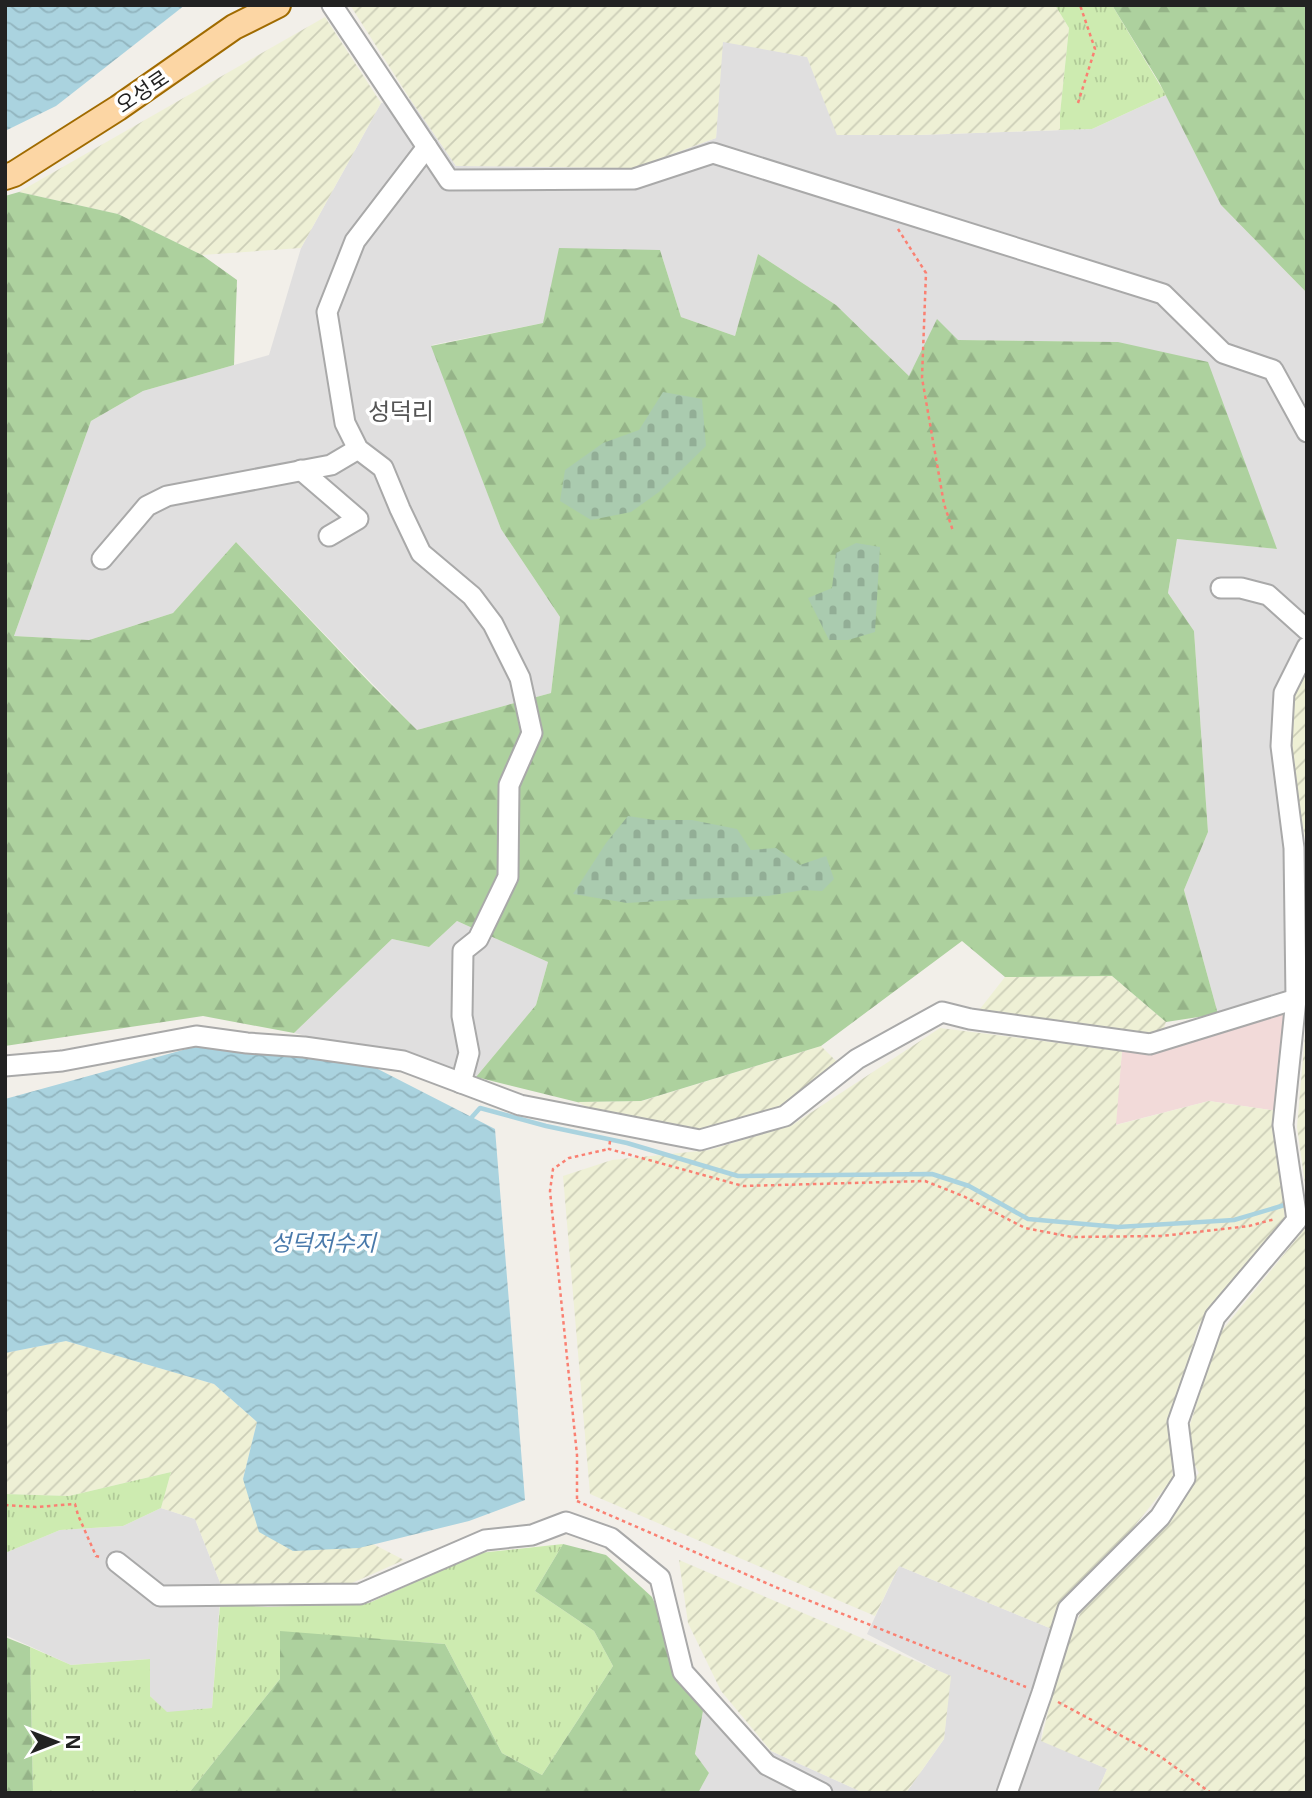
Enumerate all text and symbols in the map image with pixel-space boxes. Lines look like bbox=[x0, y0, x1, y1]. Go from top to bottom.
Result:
street label: 오성로 bbox=[110, 63, 174, 119]
district label: 성덕리 bbox=[368, 394, 434, 427]
water label: 성덕저수지 bbox=[270, 1226, 378, 1258]
north arrow bbox=[21, 1707, 91, 1777]
text: N bbox=[60, 1734, 86, 1750]

